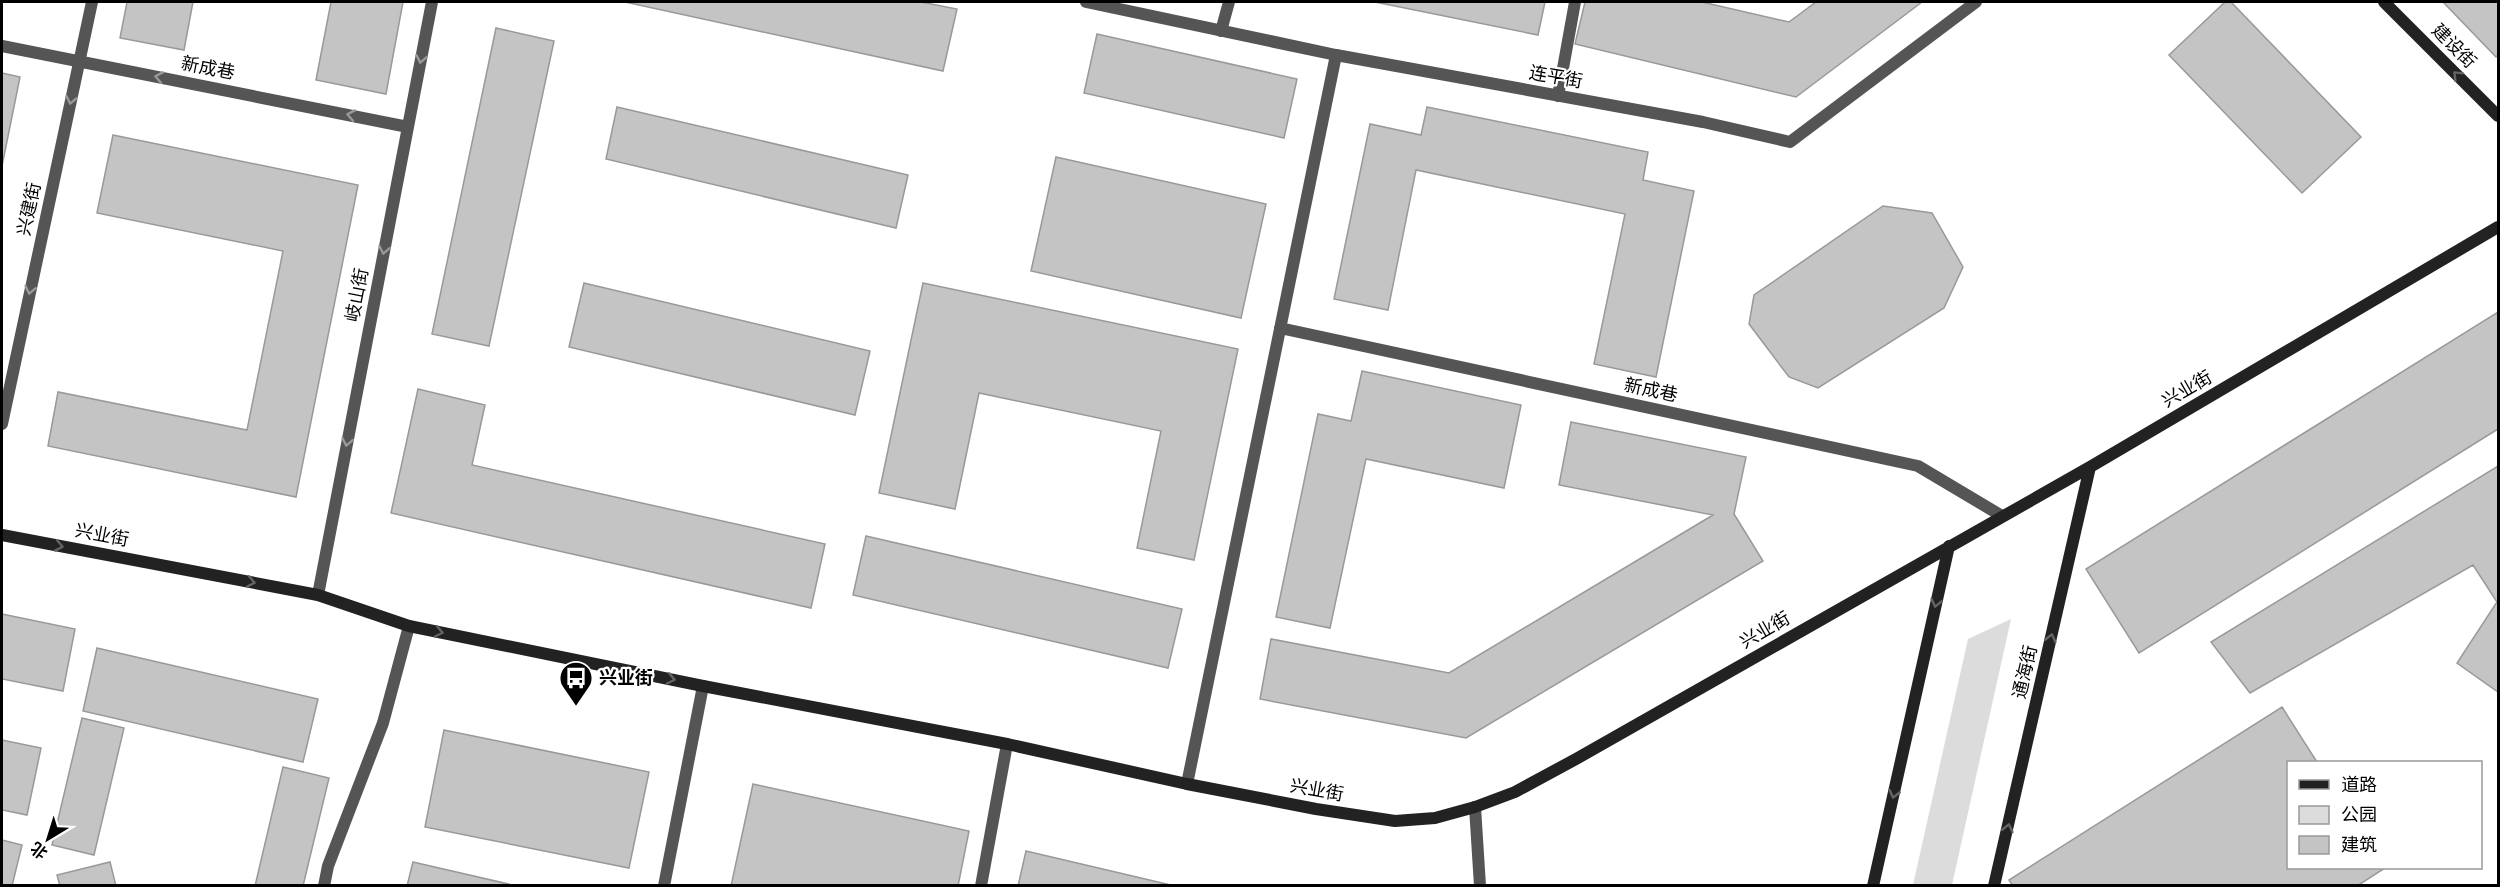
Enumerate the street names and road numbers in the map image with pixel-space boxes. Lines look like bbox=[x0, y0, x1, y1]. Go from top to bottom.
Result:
street label: 建设街 bbox=[2427, 20, 2480, 73]
street label: 新成巷 bbox=[179, 53, 236, 84]
street label: 连平街 bbox=[1528, 62, 1584, 93]
street label: 兴建街 bbox=[14, 181, 45, 238]
street label: 岐山街 bbox=[342, 267, 373, 324]
street label: 兴业街 bbox=[2159, 367, 2216, 412]
street label: 新成巷 bbox=[1622, 375, 1679, 406]
street label: 兴业街 bbox=[73, 520, 130, 551]
street label: 兴业街 bbox=[1737, 608, 1794, 653]
street label: 通海街 bbox=[2009, 643, 2042, 701]
street label: 兴业街 bbox=[1289, 775, 1345, 806]

